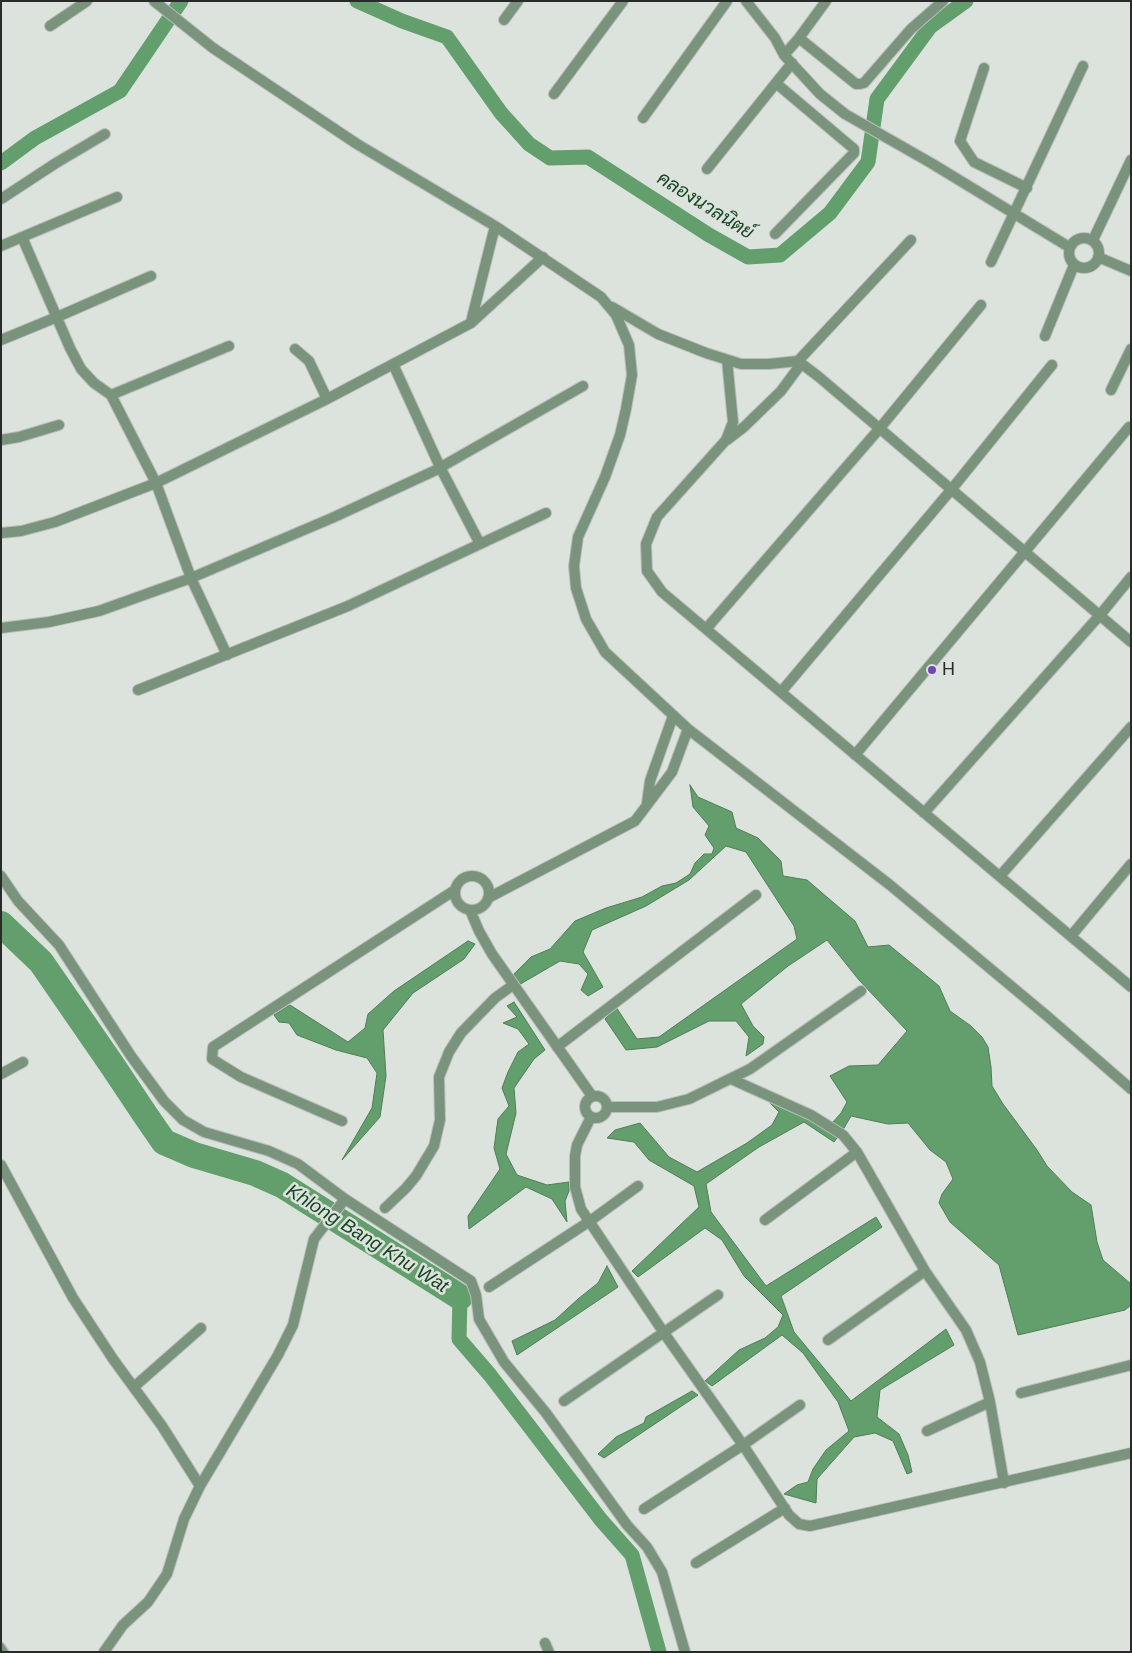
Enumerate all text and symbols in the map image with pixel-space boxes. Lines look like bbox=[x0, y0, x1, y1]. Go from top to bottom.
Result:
water label: คลองนวลนิตย์ bbox=[652, 167, 758, 245]
place label: H bbox=[942, 659, 955, 681]
marker: H bbox=[926, 664, 938, 676]
water label: Khlong Bang Khu Wat bbox=[282, 1180, 452, 1298]

